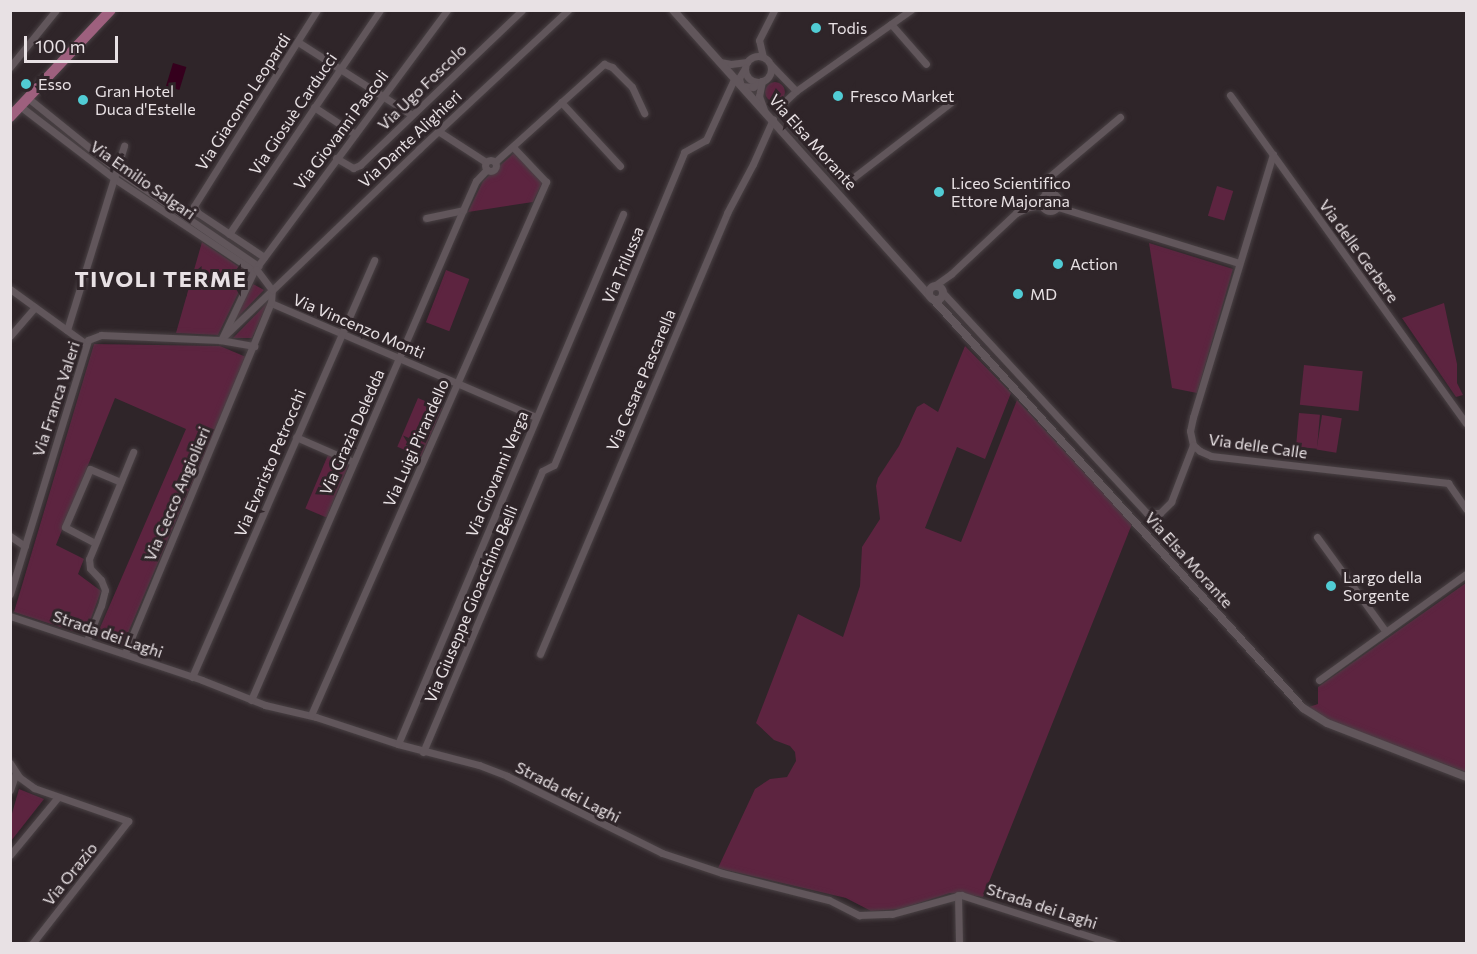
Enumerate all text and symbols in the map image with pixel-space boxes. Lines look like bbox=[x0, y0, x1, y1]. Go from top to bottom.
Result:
place label: Todis bbox=[828, 18, 867, 38]
marker: Todis bbox=[809, 21, 823, 35]
scale bar bbox=[27, 24, 122, 62]
street label: Via Giacomo Leopardi bbox=[192, 30, 294, 174]
text: 100 m bbox=[35, 35, 85, 57]
street label: Via Ugo Foscolo bbox=[374, 40, 470, 134]
street label: Via Giosuè Carducci bbox=[245, 49, 341, 179]
street label: Via Giovanni Pascoli bbox=[290, 66, 392, 194]
place label: Esso bbox=[38, 74, 72, 94]
marker: Esso bbox=[19, 77, 33, 91]
place label: Gran Hotel Duca d'Estelle bbox=[95, 81, 196, 119]
street label: Via Dante Alighieri bbox=[354, 86, 466, 192]
place label: Fresco Market bbox=[850, 86, 954, 106]
marker: Fresco Market bbox=[831, 89, 845, 103]
street label: Via Elsa Morante bbox=[765, 90, 861, 194]
marker: Gran Hotel Duca d'Estelle bbox=[76, 93, 90, 107]
street label: Via Emilio Salgari bbox=[87, 137, 199, 223]
place label: Liceo Scientifico Ettore Majorana bbox=[951, 173, 1071, 211]
marker: Liceo Scientifico Ettore Majorana bbox=[932, 185, 946, 199]
street label: Via delle Gerbere bbox=[1315, 196, 1403, 306]
street label: Via Trilussa bbox=[598, 224, 648, 306]
place label: Action bbox=[1070, 254, 1118, 274]
marker: Action bbox=[1051, 257, 1065, 271]
district label: TIVOLI TERME bbox=[75, 266, 247, 292]
place label: MD bbox=[1030, 284, 1057, 304]
marker: MD bbox=[1011, 287, 1025, 301]
street label: Via Vincenzo Monti bbox=[290, 290, 428, 362]
street label: Via Cesare Pascarella bbox=[602, 306, 680, 454]
street label: Via Franca Valeri bbox=[28, 339, 84, 459]
street label: Via Grazia Deledda bbox=[316, 366, 388, 498]
street label: Via Luigi Pirandello bbox=[379, 376, 453, 510]
street label: Via Evaristo Petrocchi bbox=[230, 386, 310, 540]
street label: Via Giovanni Verga bbox=[462, 408, 532, 540]
street label: Via Cecco Angiolieri bbox=[140, 424, 214, 564]
street label: Via delle Calle bbox=[1207, 430, 1309, 462]
street label: Via Giuseppe Gioacchino Belli bbox=[421, 502, 521, 706]
street label: Via Elsa Morante bbox=[1141, 508, 1237, 612]
place label: Largo della Sorgente bbox=[1343, 567, 1422, 605]
marker: Largo della Sorgente bbox=[1324, 579, 1338, 593]
street label: Strada dei Laghi bbox=[50, 606, 166, 662]
street label: Strada dei Laghi bbox=[512, 757, 624, 827]
street label: Via Orazio bbox=[39, 838, 101, 910]
street label: Strada dei Laghi bbox=[984, 879, 1100, 933]

